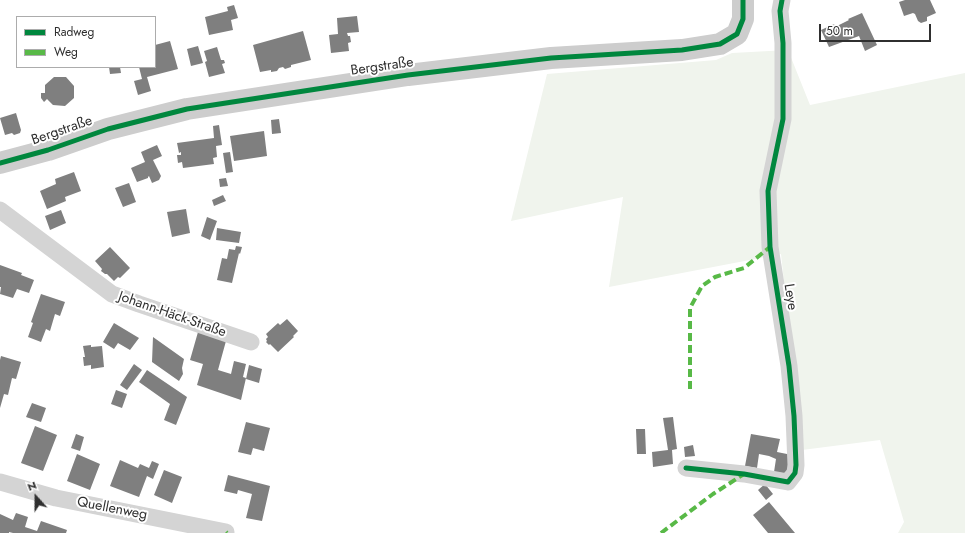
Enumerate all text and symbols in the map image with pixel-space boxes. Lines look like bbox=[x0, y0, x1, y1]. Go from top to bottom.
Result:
legend bbox=[16, 16, 156, 68]
scale bar bbox=[821, 16, 933, 42]
text: 50 m bbox=[826, 22, 853, 40]
text: Radweg bbox=[54, 23, 94, 41]
text: Weg bbox=[54, 43, 78, 61]
street label: Bergstraße bbox=[350, 54, 414, 80]
street label: Bergstraße bbox=[29, 113, 95, 149]
street label: Leye bbox=[780, 283, 800, 311]
street label: Johann-Häck-Straße bbox=[116, 289, 228, 341]
north arrow bbox=[16, 477, 56, 517]
text: N bbox=[25, 477, 39, 495]
street label: Quellenweg bbox=[76, 494, 148, 524]

